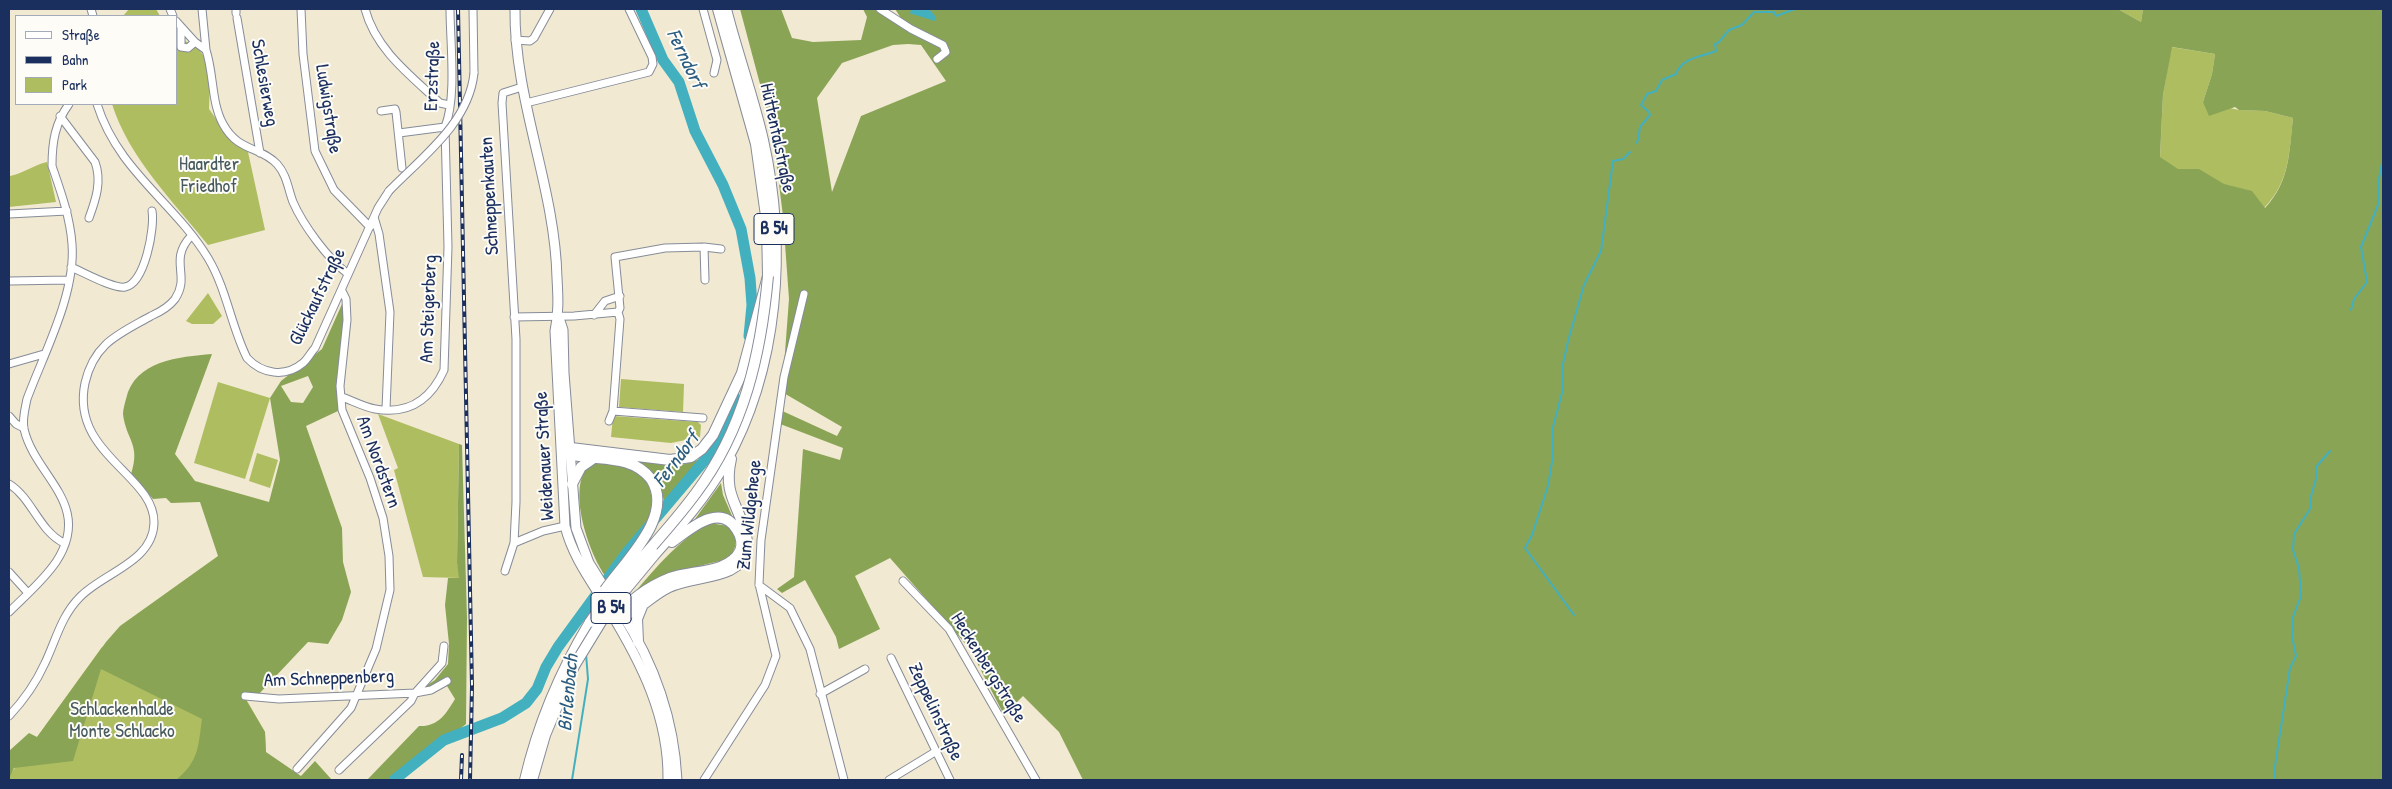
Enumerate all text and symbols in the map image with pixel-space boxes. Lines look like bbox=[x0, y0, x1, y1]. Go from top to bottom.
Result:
legend bbox=[15, 15, 178, 105]
text: Straße bbox=[62, 24, 100, 45]
water label: Ferndorf bbox=[660, 25, 710, 93]
street label: Schlesierweg bbox=[245, 38, 283, 128]
street label: Erzstraße bbox=[420, 41, 446, 111]
text: Bahn bbox=[62, 49, 89, 70]
street label: Ludwigstraße bbox=[310, 63, 346, 155]
text: Park bbox=[62, 74, 87, 95]
street label: Hüttentalstraße bbox=[754, 81, 800, 195]
street label: Schneppenkauten bbox=[476, 136, 504, 256]
park label: Haardter Friedhof bbox=[179, 154, 239, 198]
road number: B 54 bbox=[754, 213, 794, 244]
street label: Glückaufstraße bbox=[285, 245, 351, 349]
street label: Am Steigerberg bbox=[416, 255, 442, 363]
street label: Weidenauer Straße bbox=[530, 391, 560, 521]
street label: Am Nordstern bbox=[351, 413, 405, 511]
water label: Ferndorf bbox=[648, 428, 706, 492]
street label: Zum Wildgehege bbox=[733, 459, 767, 571]
road number: B 54 bbox=[591, 592, 631, 624]
street label: Heckenbergstraße bbox=[945, 609, 1031, 727]
water label: Birlenbach bbox=[554, 654, 584, 732]
street label: Zeppelinstraße bbox=[902, 660, 968, 764]
street label: Am Schneppenberg bbox=[263, 665, 395, 693]
park label: Schlackenhalde Monte Schlacko bbox=[69, 699, 175, 743]

